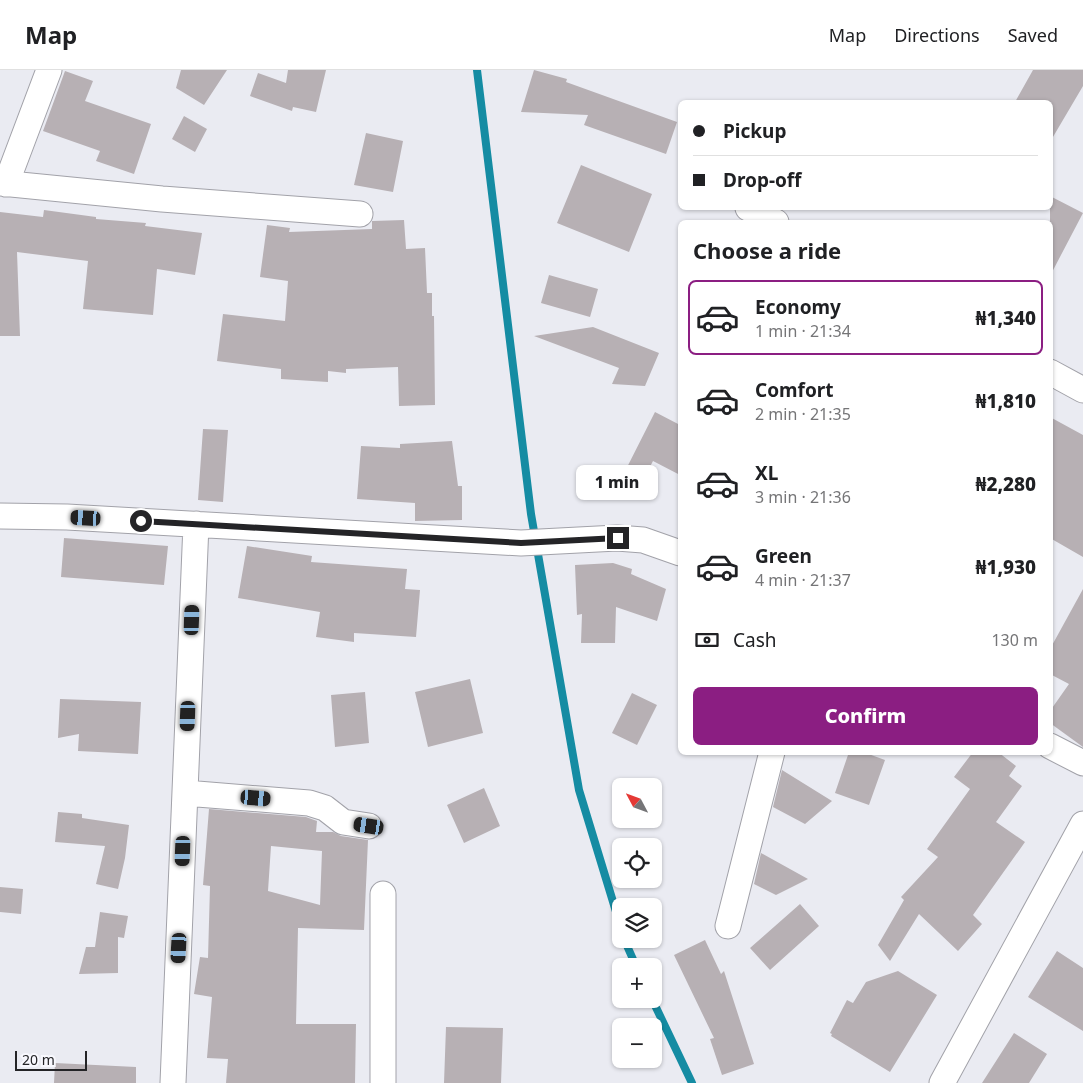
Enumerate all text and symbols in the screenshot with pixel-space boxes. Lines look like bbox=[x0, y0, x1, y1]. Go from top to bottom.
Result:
text: Map bbox=[25, 18, 77, 51]
text: Map bbox=[829, 23, 866, 47]
text: Directions bbox=[894, 23, 980, 47]
text: Saved bbox=[1008, 23, 1058, 47]
text: Pickup bbox=[723, 118, 786, 144]
text: Drop-off bbox=[723, 167, 802, 193]
text: Choose a ride bbox=[693, 235, 841, 265]
text: Economy bbox=[755, 294, 841, 320]
icon: car bbox=[695, 295, 740, 340]
text: ₦1,340 bbox=[976, 305, 1036, 331]
text: 1 min · 21:34 bbox=[755, 320, 851, 342]
text: Comfort bbox=[755, 377, 834, 403]
icon: car bbox=[695, 378, 740, 423]
text: ₦1,810 bbox=[976, 388, 1036, 414]
text: 2 min · 21:35 bbox=[755, 403, 851, 425]
text: XL bbox=[755, 460, 778, 486]
icon: car bbox=[695, 461, 740, 506]
callout: 1 min bbox=[577, 466, 659, 500]
text: 1 min bbox=[595, 471, 639, 493]
text: ₦2,280 bbox=[976, 471, 1036, 497]
text: 3 min · 21:36 bbox=[755, 486, 851, 508]
car bbox=[70, 510, 101, 526]
route start bbox=[130, 510, 152, 532]
route end bbox=[607, 527, 629, 549]
text: Green bbox=[755, 543, 812, 569]
icon: car bbox=[695, 544, 740, 589]
text: ₦1,930 bbox=[976, 554, 1036, 580]
text: 4 min · 21:37 bbox=[755, 569, 851, 591]
car bbox=[183, 605, 200, 635]
icon: cash bbox=[693, 626, 721, 654]
text: Cash bbox=[733, 627, 777, 653]
text: 130 m bbox=[991, 629, 1038, 651]
button: Confirm bbox=[693, 687, 1038, 745]
car bbox=[179, 701, 196, 731]
north arrow bbox=[612, 778, 662, 828]
map controls bbox=[612, 778, 662, 1068]
car bbox=[240, 789, 271, 807]
car bbox=[353, 816, 384, 836]
car bbox=[174, 836, 191, 866]
button: locate bbox=[612, 838, 662, 888]
button: layers bbox=[612, 898, 662, 948]
car bbox=[170, 933, 187, 963]
button: + bbox=[612, 958, 662, 1008]
button: − bbox=[612, 1018, 662, 1068]
scale bar bbox=[15, 1048, 88, 1071]
text: 20 m bbox=[22, 1050, 55, 1069]

